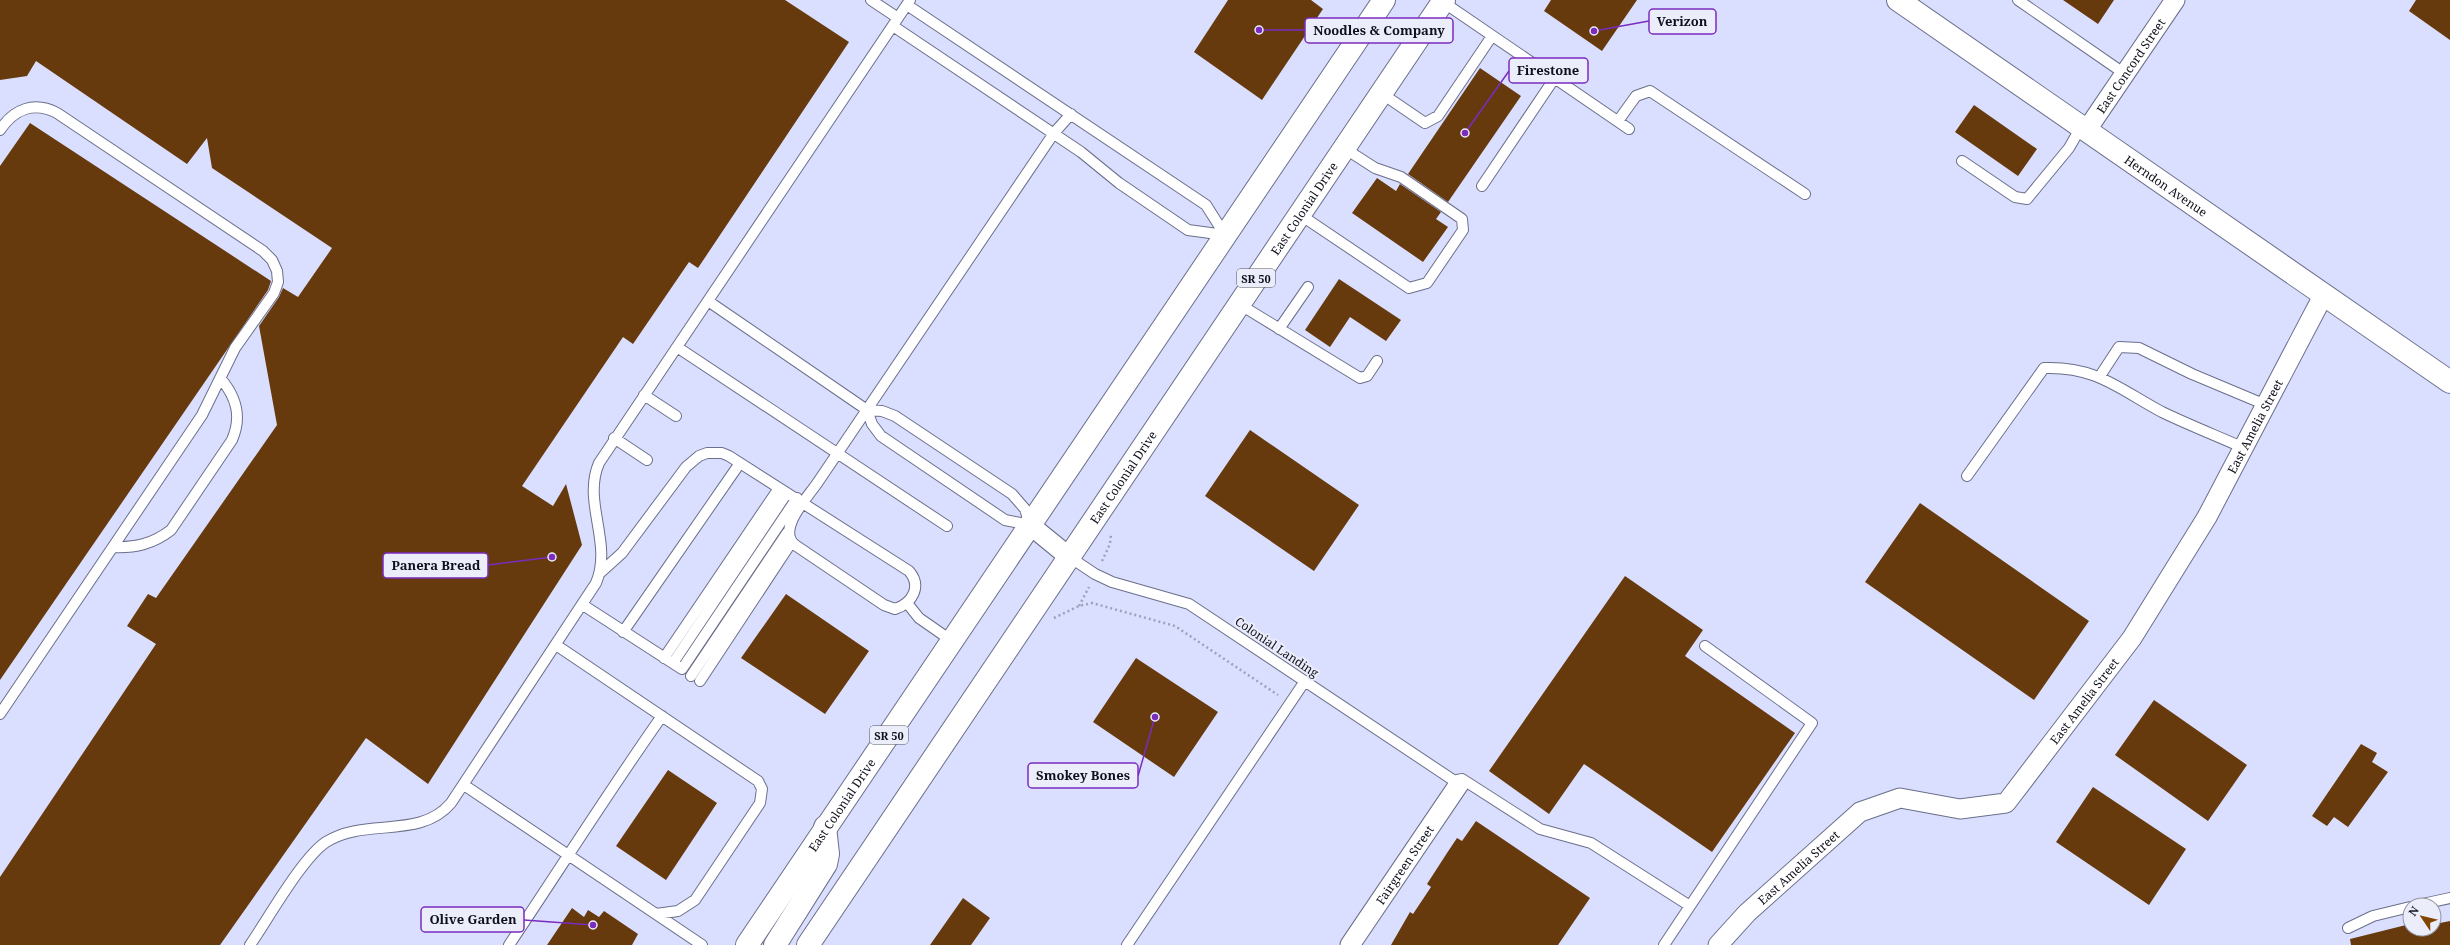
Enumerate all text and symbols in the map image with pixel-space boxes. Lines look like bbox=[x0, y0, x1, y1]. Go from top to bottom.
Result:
callout: Verizon bbox=[1649, 9, 1716, 34]
text: Verizon bbox=[1657, 12, 1708, 30]
street label: East Concord Street bbox=[2092, 15, 2169, 117]
callout: Noodles & Company bbox=[1305, 18, 1453, 43]
text: Noodles & Company bbox=[1313, 21, 1445, 39]
callout: Firestone bbox=[1509, 58, 1588, 83]
text: Firestone bbox=[1517, 61, 1579, 79]
street label: Herndon Avenue bbox=[2121, 151, 2211, 220]
street label: East Colonial Drive bbox=[1266, 158, 1341, 258]
road number: SR 50 bbox=[1237, 269, 1275, 287]
street label: East Amelia Street bbox=[2223, 376, 2286, 476]
street label: East Colonial Drive bbox=[1085, 427, 1160, 527]
callout: Panera Bread bbox=[383, 553, 488, 578]
text: Panera Bread bbox=[391, 556, 481, 574]
street label: Colonial Landing bbox=[1232, 613, 1323, 682]
street label: East Amelia Street bbox=[2046, 654, 2122, 747]
road number: SR 50 bbox=[870, 726, 908, 744]
street label: East Colonial Drive bbox=[804, 755, 879, 855]
callout: Smokey Bones bbox=[1028, 763, 1138, 788]
text: Smokey Bones bbox=[1036, 766, 1130, 784]
street label: Fairgreen Street bbox=[1371, 822, 1437, 908]
street label: East Amelia Street bbox=[1754, 826, 1843, 908]
north arrow bbox=[2402, 897, 2442, 937]
text: N bbox=[2405, 903, 2422, 919]
callout: Olive Garden bbox=[421, 907, 524, 932]
text: Olive Garden bbox=[429, 910, 517, 928]

